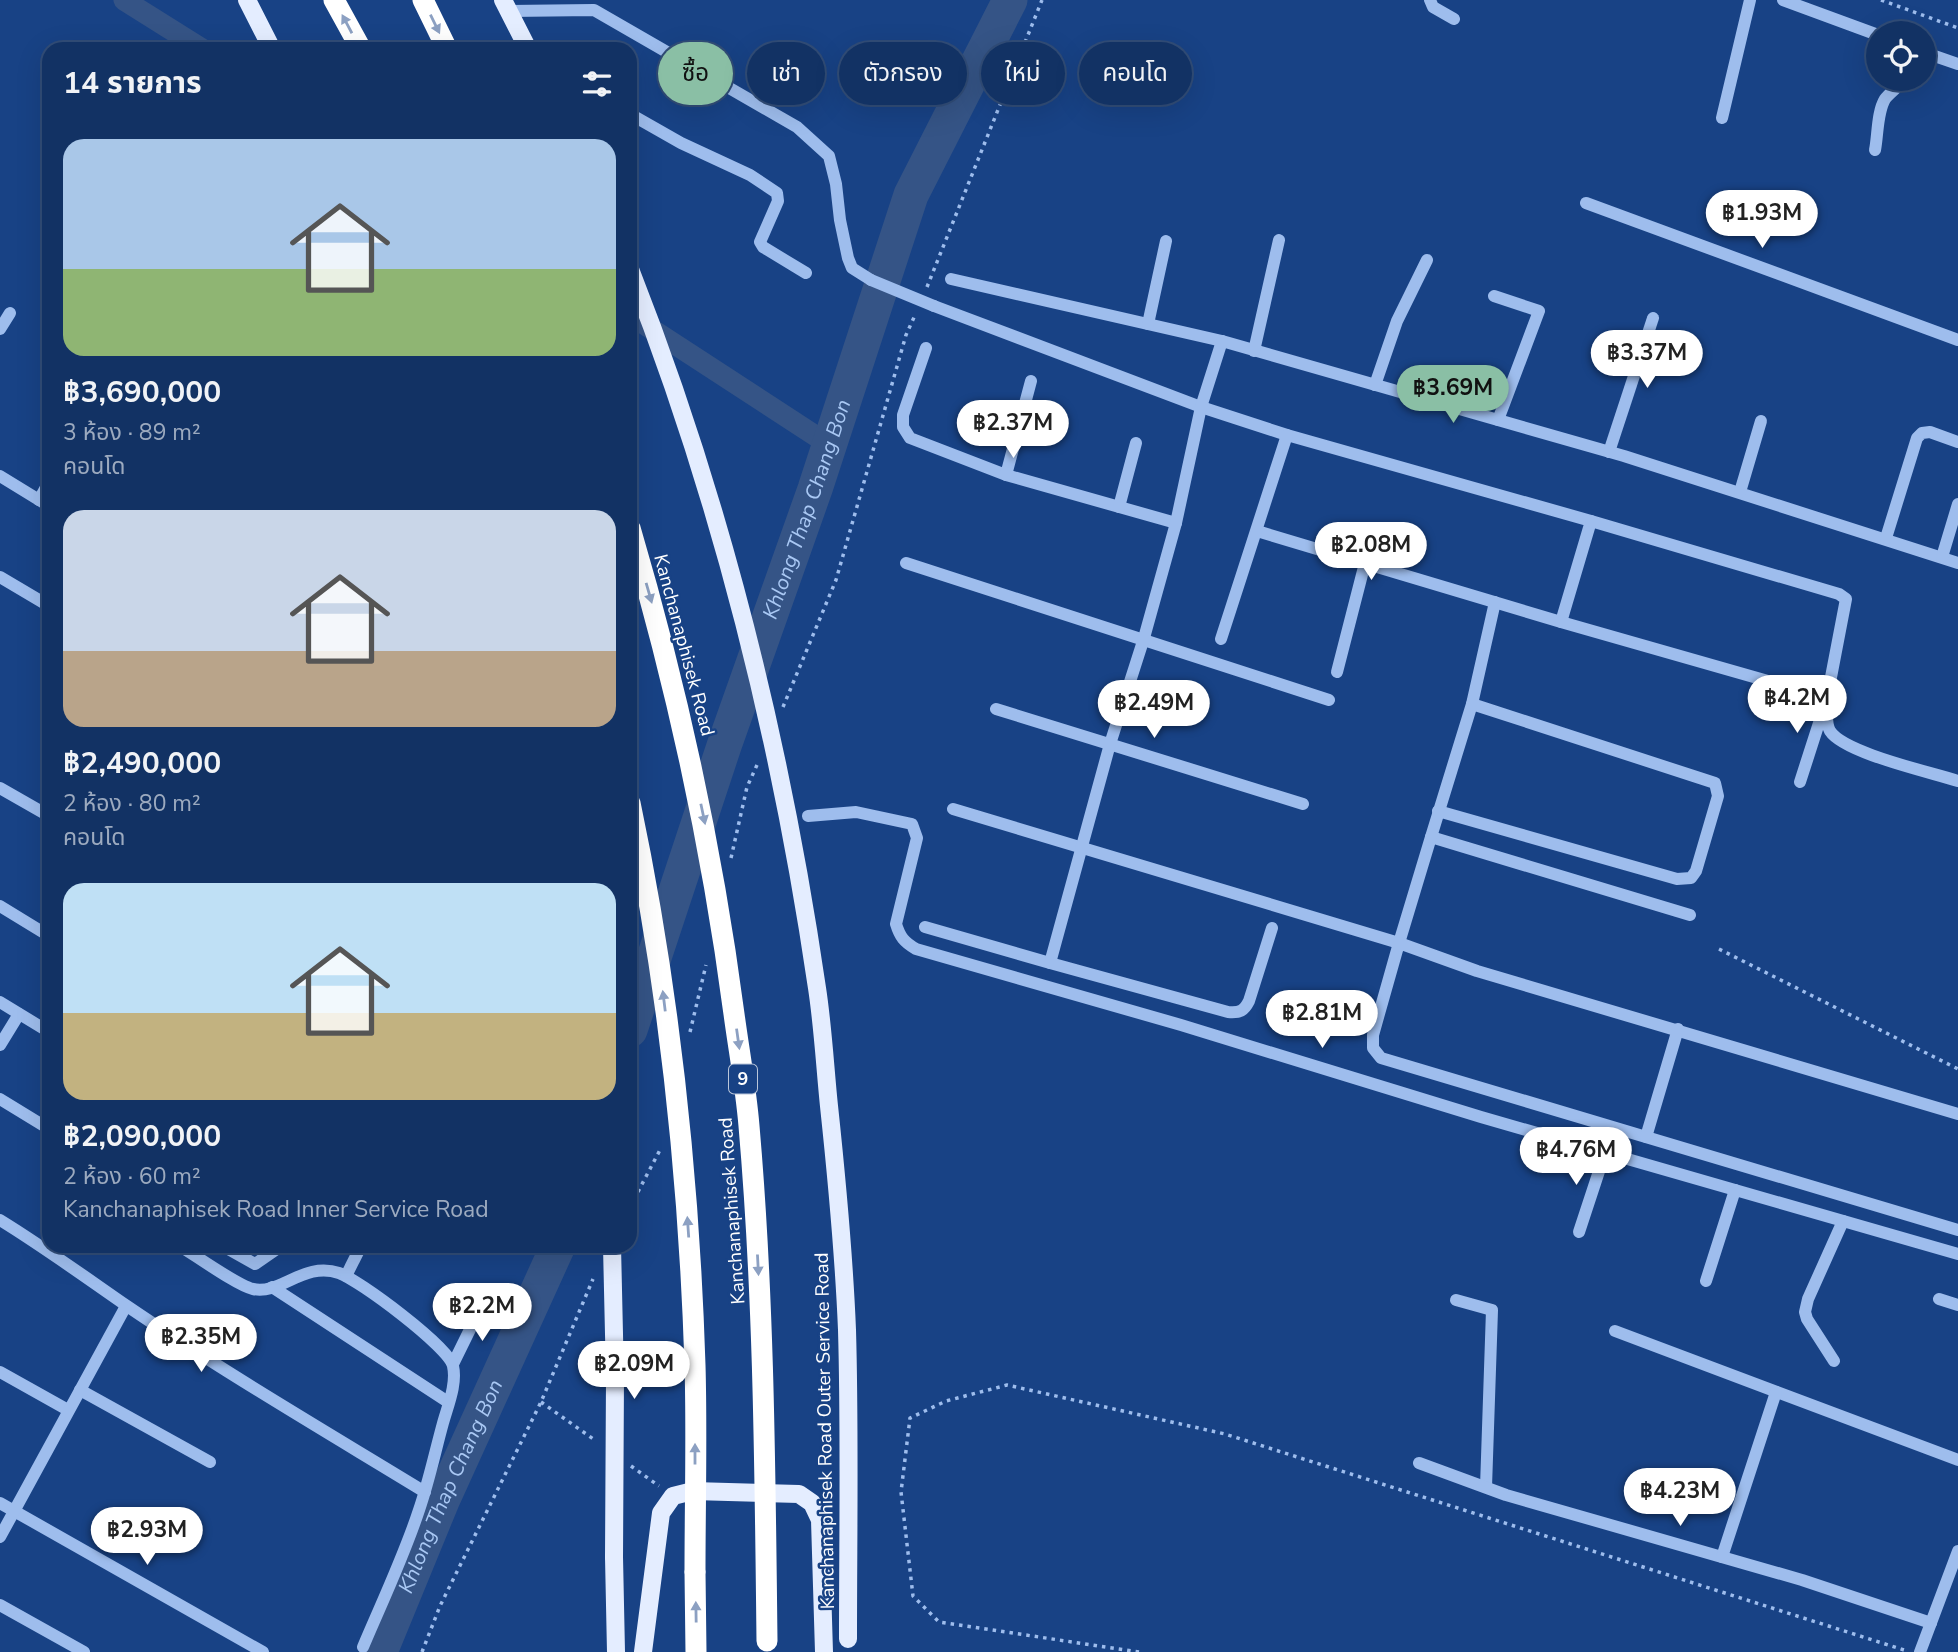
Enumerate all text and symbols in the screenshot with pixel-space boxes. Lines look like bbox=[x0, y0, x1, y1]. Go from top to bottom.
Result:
one-way arrow bbox=[342, 14, 354, 34]
one-way arrow bbox=[430, 14, 441, 35]
map controls bbox=[1866, 21, 1936, 91]
button: locate bbox=[1866, 21, 1936, 91]
chip: ซื้อ bbox=[658, 42, 733, 105]
chip: เช่า bbox=[747, 42, 825, 105]
chip: ตัวกรอง bbox=[839, 42, 967, 105]
chip: ใหม่ bbox=[981, 42, 1065, 105]
chip: คอนโด bbox=[1079, 42, 1192, 105]
text: 14 รายการ bbox=[63, 63, 202, 104]
icon: filters bbox=[578, 65, 616, 103]
icon: home bbox=[277, 185, 403, 311]
pin: ฿1.93M bbox=[1705, 190, 1819, 250]
text: ฿1.93M bbox=[1722, 197, 1802, 228]
pin: ฿3.37M bbox=[1590, 330, 1704, 390]
text: ฿3.37M bbox=[1607, 337, 1687, 368]
pin: ฿3.69M bbox=[1396, 366, 1510, 425]
text: ฿3,690,000 bbox=[63, 372, 221, 413]
text: ฿3.69M bbox=[1413, 372, 1493, 403]
water label: Khlong Thap Chang Bon bbox=[756, 396, 857, 623]
pin: ฿2.37M bbox=[956, 400, 1070, 460]
text: ฿2.37M bbox=[973, 407, 1053, 438]
text: 3 ห้อง · 89 m² bbox=[63, 417, 201, 448]
text: คอนโด bbox=[63, 451, 125, 482]
pin: ฿2.08M bbox=[1314, 522, 1428, 582]
text: ฿2.08M bbox=[1331, 529, 1411, 560]
street label: Kanchanaphisek Road bbox=[647, 551, 721, 739]
icon: home bbox=[277, 556, 403, 682]
one-way arrow bbox=[644, 582, 655, 604]
pin: ฿4.2M bbox=[1748, 676, 1846, 735]
pin: ฿2.49M bbox=[1097, 680, 1211, 740]
text: ฿4.2M bbox=[1764, 682, 1830, 713]
text: ฿2.49M bbox=[1114, 687, 1194, 718]
text: ฿2,490,000 bbox=[63, 743, 221, 784]
text: 2 ห้อง · 80 m² bbox=[63, 788, 201, 819]
one-way arrow bbox=[697, 803, 708, 825]
text: คอนโด bbox=[63, 822, 125, 853]
icon: home bbox=[277, 928, 403, 1054]
one-way arrow bbox=[658, 990, 669, 1012]
pin: ฿2.81M bbox=[1265, 990, 1379, 1050]
text: ฿2.81M bbox=[1282, 997, 1362, 1028]
one-way arrow bbox=[732, 1028, 743, 1050]
road number: 9 bbox=[729, 1064, 757, 1094]
text: ฿2,090,000 bbox=[63, 1116, 221, 1157]
street label: Kanchanaphisek Road bbox=[712, 1117, 752, 1305]
pin: ฿4.76M bbox=[1519, 1128, 1633, 1187]
text: ฿4.76M bbox=[1536, 1134, 1616, 1165]
text: 2 ห้อง · 60 m² bbox=[63, 1161, 201, 1192]
text: Kanchanaphisek Road Inner Service Road bbox=[63, 1194, 489, 1225]
one-way arrow bbox=[682, 1216, 693, 1238]
street label: Kanchanaphisek Road Outer Service Road bbox=[809, 1252, 841, 1610]
one-way arrow bbox=[752, 1255, 763, 1277]
pin: ฿2.2M bbox=[433, 1284, 531, 1343]
text: ฿2.2M bbox=[449, 1290, 515, 1321]
pin: ฿2.35M bbox=[144, 1314, 258, 1374]
text: ฿2.35M bbox=[161, 1321, 241, 1352]
pin: ฿2.09M bbox=[577, 1342, 691, 1401]
text: ฿2.09M bbox=[594, 1348, 674, 1379]
water label: Khlong Thap Chang Bon bbox=[392, 1375, 509, 1597]
one-way arrow bbox=[689, 1443, 701, 1465]
pin: ฿4.23M bbox=[1623, 1468, 1737, 1528]
text: ฿4.23M bbox=[1640, 1475, 1720, 1506]
pin: ฿2.93M bbox=[90, 1508, 204, 1567]
text: ฿2.93M bbox=[107, 1514, 187, 1545]
one-way arrow bbox=[690, 1601, 702, 1623]

